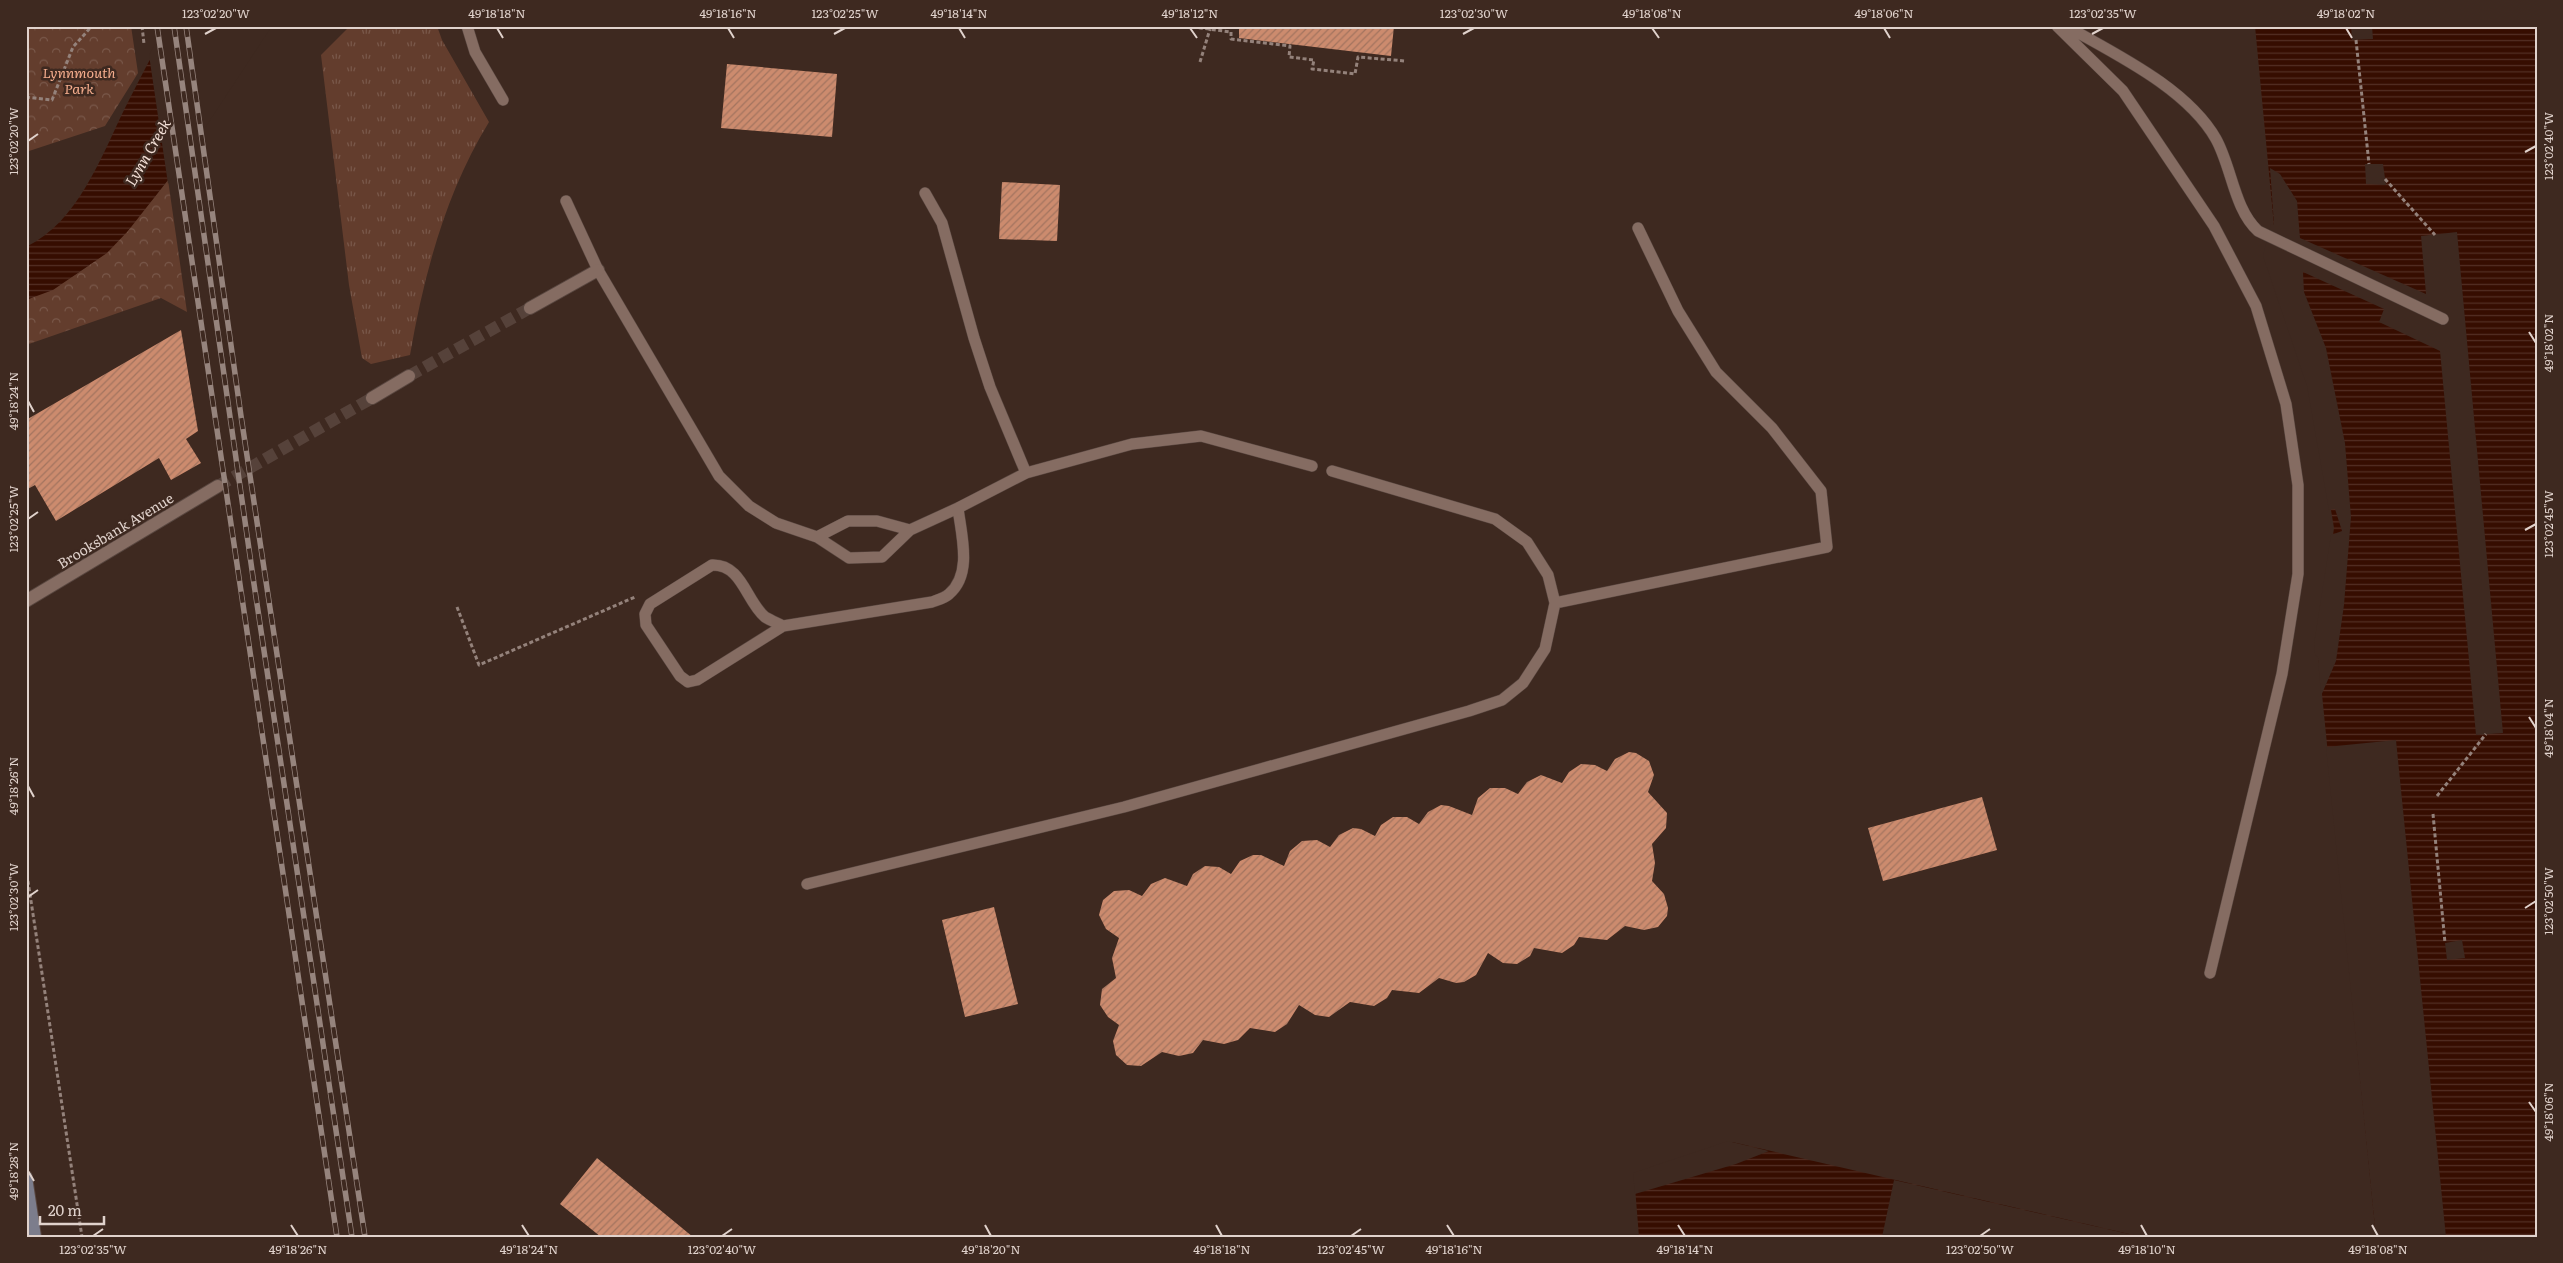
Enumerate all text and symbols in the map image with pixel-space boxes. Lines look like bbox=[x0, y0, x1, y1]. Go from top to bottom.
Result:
text: 123°02'20"W bbox=[182, 4, 250, 22]
text: 49°18'18"N bbox=[468, 4, 526, 22]
text: 49°18'16"N bbox=[699, 4, 757, 22]
text: 123°02'25"W bbox=[811, 4, 879, 22]
text: 49°18'14"N bbox=[931, 4, 987, 22]
text: 49°18'12"N bbox=[1162, 4, 1218, 22]
text: 123°02'30"W bbox=[1440, 4, 1508, 22]
text: 49°18'08"N bbox=[1622, 4, 1682, 22]
text: 49°18'06"N bbox=[1854, 4, 1914, 22]
text: 123°02'35"W bbox=[2069, 4, 2137, 22]
text: 49°18'02"N bbox=[2317, 4, 2375, 22]
park label: Lynnmouth Park bbox=[42, 62, 116, 98]
text: 123°02'20"W bbox=[4, 107, 22, 175]
text: 123°02'40"W bbox=[2539, 112, 2557, 180]
water label: Lynn Creek bbox=[118, 113, 176, 190]
text: 49°18'02"N bbox=[2539, 314, 2557, 372]
text: 49°18'24"N bbox=[4, 372, 22, 430]
text: 123°02'25"W bbox=[4, 485, 22, 553]
street label: Brooksbank Avenue bbox=[53, 487, 177, 573]
text: 123°02'45"W bbox=[2539, 490, 2557, 558]
text: 49°18'04"N bbox=[2539, 698, 2557, 758]
text: 49°18'26"N bbox=[4, 757, 22, 815]
text: 123°02'30"W bbox=[4, 863, 22, 931]
text: 123°02'50"W bbox=[2539, 867, 2557, 935]
text: 49°18'06"N bbox=[2539, 1082, 2557, 1142]
text: 49°18'28"N bbox=[4, 1142, 22, 1200]
scale bar bbox=[40, 1193, 104, 1225]
text: 20 m bbox=[48, 1198, 82, 1221]
text: 123°02'35"W bbox=[59, 1240, 127, 1258]
text: 49°18'26"N bbox=[269, 1240, 327, 1258]
text: 49°18'24"N bbox=[500, 1240, 558, 1258]
text: 123°02'40"W bbox=[688, 1240, 756, 1258]
text: 49°18'20"N bbox=[962, 1240, 1020, 1258]
text: 49°18'18"N bbox=[1193, 1240, 1251, 1258]
text: 123°02'45"W bbox=[1317, 1240, 1385, 1258]
text: 49°18'16"N bbox=[1425, 1240, 1483, 1258]
text: 49°18'14"N bbox=[1657, 1240, 1713, 1258]
text: 123°02'50"W bbox=[1946, 1240, 2014, 1258]
text: 49°18'10"N bbox=[2118, 1240, 2176, 1258]
text: 49°18'08"N bbox=[2348, 1240, 2408, 1258]

